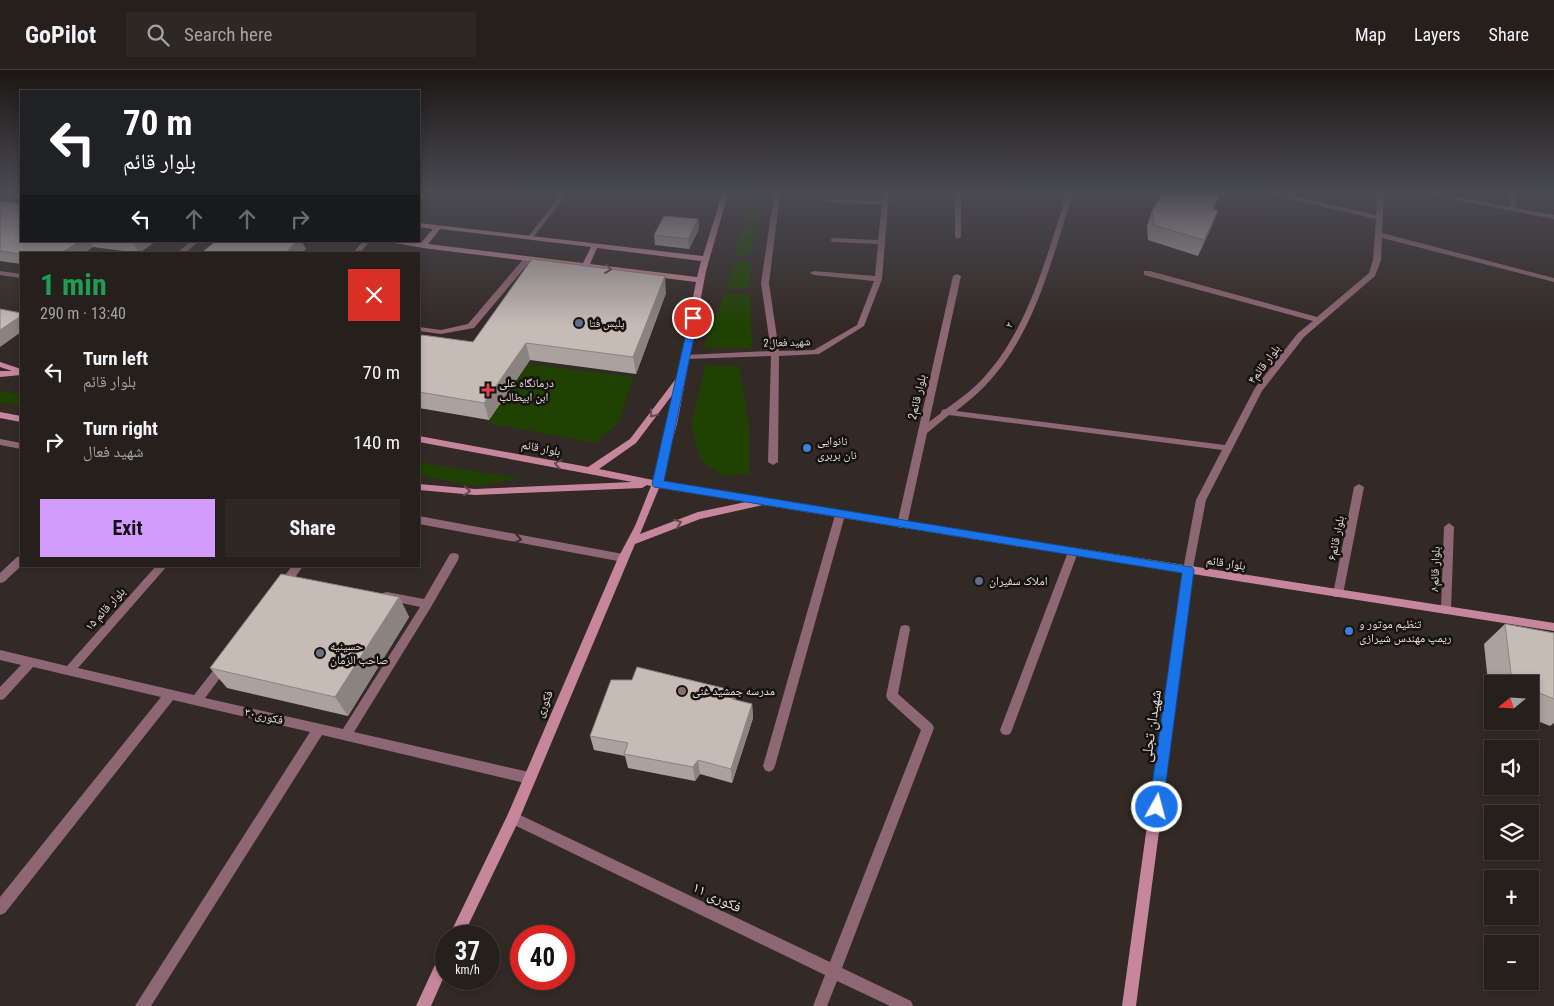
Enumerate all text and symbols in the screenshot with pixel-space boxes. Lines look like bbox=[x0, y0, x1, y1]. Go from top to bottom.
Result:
search box bbox=[126, 12, 476, 57]
text: GoPilot bbox=[25, 21, 96, 49]
icon: search bbox=[144, 21, 172, 49]
text: Search here bbox=[184, 23, 272, 46]
text: Map bbox=[1355, 24, 1386, 45]
text: Layers bbox=[1414, 24, 1461, 45]
text: Share bbox=[1489, 24, 1529, 45]
text: 70 m bbox=[123, 103, 192, 144]
icon: left bbox=[40, 110, 105, 175]
text: بلوار قائم bbox=[123, 149, 196, 174]
icon: left bbox=[127, 205, 155, 233]
icon: ahead bbox=[180, 205, 208, 233]
icon: ahead bbox=[233, 205, 261, 233]
icon: right bbox=[286, 205, 314, 233]
one-way arrow bbox=[605, 263, 613, 274]
text: 1 min bbox=[40, 267, 107, 302]
button: close bbox=[348, 269, 400, 321]
pin bbox=[672, 297, 714, 339]
text: 290 m · 13:40 bbox=[40, 304, 126, 323]
icon: arrive bbox=[679, 304, 707, 332]
marker: پلیس فتا bbox=[573, 317, 585, 329]
place label: پلیس فتا bbox=[589, 317, 625, 330]
street label: ۲ bbox=[1003, 320, 1016, 331]
street label: شهید فعال2 bbox=[763, 335, 811, 350]
street label: بلوار قائم۴ bbox=[1245, 342, 1284, 387]
text: Turn left bbox=[83, 347, 148, 370]
icon: left bbox=[40, 358, 68, 386]
text: 70 m bbox=[363, 361, 400, 384]
text: بلوار قائم bbox=[83, 372, 136, 391]
street label: 2بلوار قائم bbox=[905, 373, 930, 421]
place label: درمانگاه علی ابن ابیطالب bbox=[499, 376, 554, 404]
marker: درمانگاه علی ابن ابیطالب bbox=[481, 383, 495, 397]
one-way arrow bbox=[651, 408, 659, 417]
text: Turn right bbox=[83, 417, 158, 440]
icon: right bbox=[40, 428, 68, 456]
text: 140 m bbox=[353, 431, 400, 454]
place label: نانوایی نان بربری bbox=[817, 434, 857, 462]
street label: بلوار قائم bbox=[520, 437, 562, 460]
text: شهید فعال bbox=[83, 442, 144, 461]
marker: نانوایی نان بربری bbox=[801, 442, 813, 454]
one-way arrow bbox=[554, 459, 563, 470]
one-way arrow bbox=[464, 486, 472, 497]
button: Exit bbox=[40, 499, 215, 557]
button: Share bbox=[225, 499, 400, 557]
street label: بلوار قائم۶ bbox=[1325, 514, 1348, 562]
one-way arrow bbox=[674, 519, 682, 529]
one-way arrow bbox=[514, 533, 523, 543]
street label: بلوار قائم۸ bbox=[1427, 546, 1444, 592]
street label: بلوار قائم bbox=[1205, 553, 1247, 574]
place label: املاک سفیران bbox=[989, 574, 1048, 588]
marker: املاک سفیران bbox=[973, 575, 985, 587]
street label: بلوار قائم ۱۵ bbox=[82, 584, 129, 634]
place label: تنظیم موتور و ریمپ مهندس شیرازی bbox=[1359, 617, 1452, 645]
marker: تنظیم موتور و ریمپ مهندس شیرازی bbox=[1343, 625, 1355, 637]
place label: حسینیه صاحب الزمان bbox=[330, 639, 388, 667]
marker: حسینیه صاحب الزمان bbox=[314, 647, 326, 659]
north arrow bbox=[1484, 675, 1539, 730]
map controls bbox=[1484, 675, 1539, 990]
place label: مدرسه جمشید غنی bbox=[692, 684, 775, 698]
marker: مدرسه جمشید غنی bbox=[676, 685, 688, 697]
street label: فکوری bbox=[532, 688, 556, 720]
street label: شهیدان تجلی bbox=[1137, 688, 1166, 764]
street label: فکوری۳۰ bbox=[243, 705, 285, 727]
button: sound bbox=[1484, 740, 1539, 795]
position arrow bbox=[1130, 780, 1182, 832]
button: layers bbox=[1484, 805, 1539, 860]
button: + bbox=[1484, 870, 1539, 925]
street label: فکوری ۱۱ bbox=[689, 878, 744, 917]
speed limit sign: 40 bbox=[510, 925, 575, 990]
button: − bbox=[1484, 935, 1539, 990]
text: 37 bbox=[455, 937, 480, 966]
text: km/h bbox=[455, 963, 480, 977]

